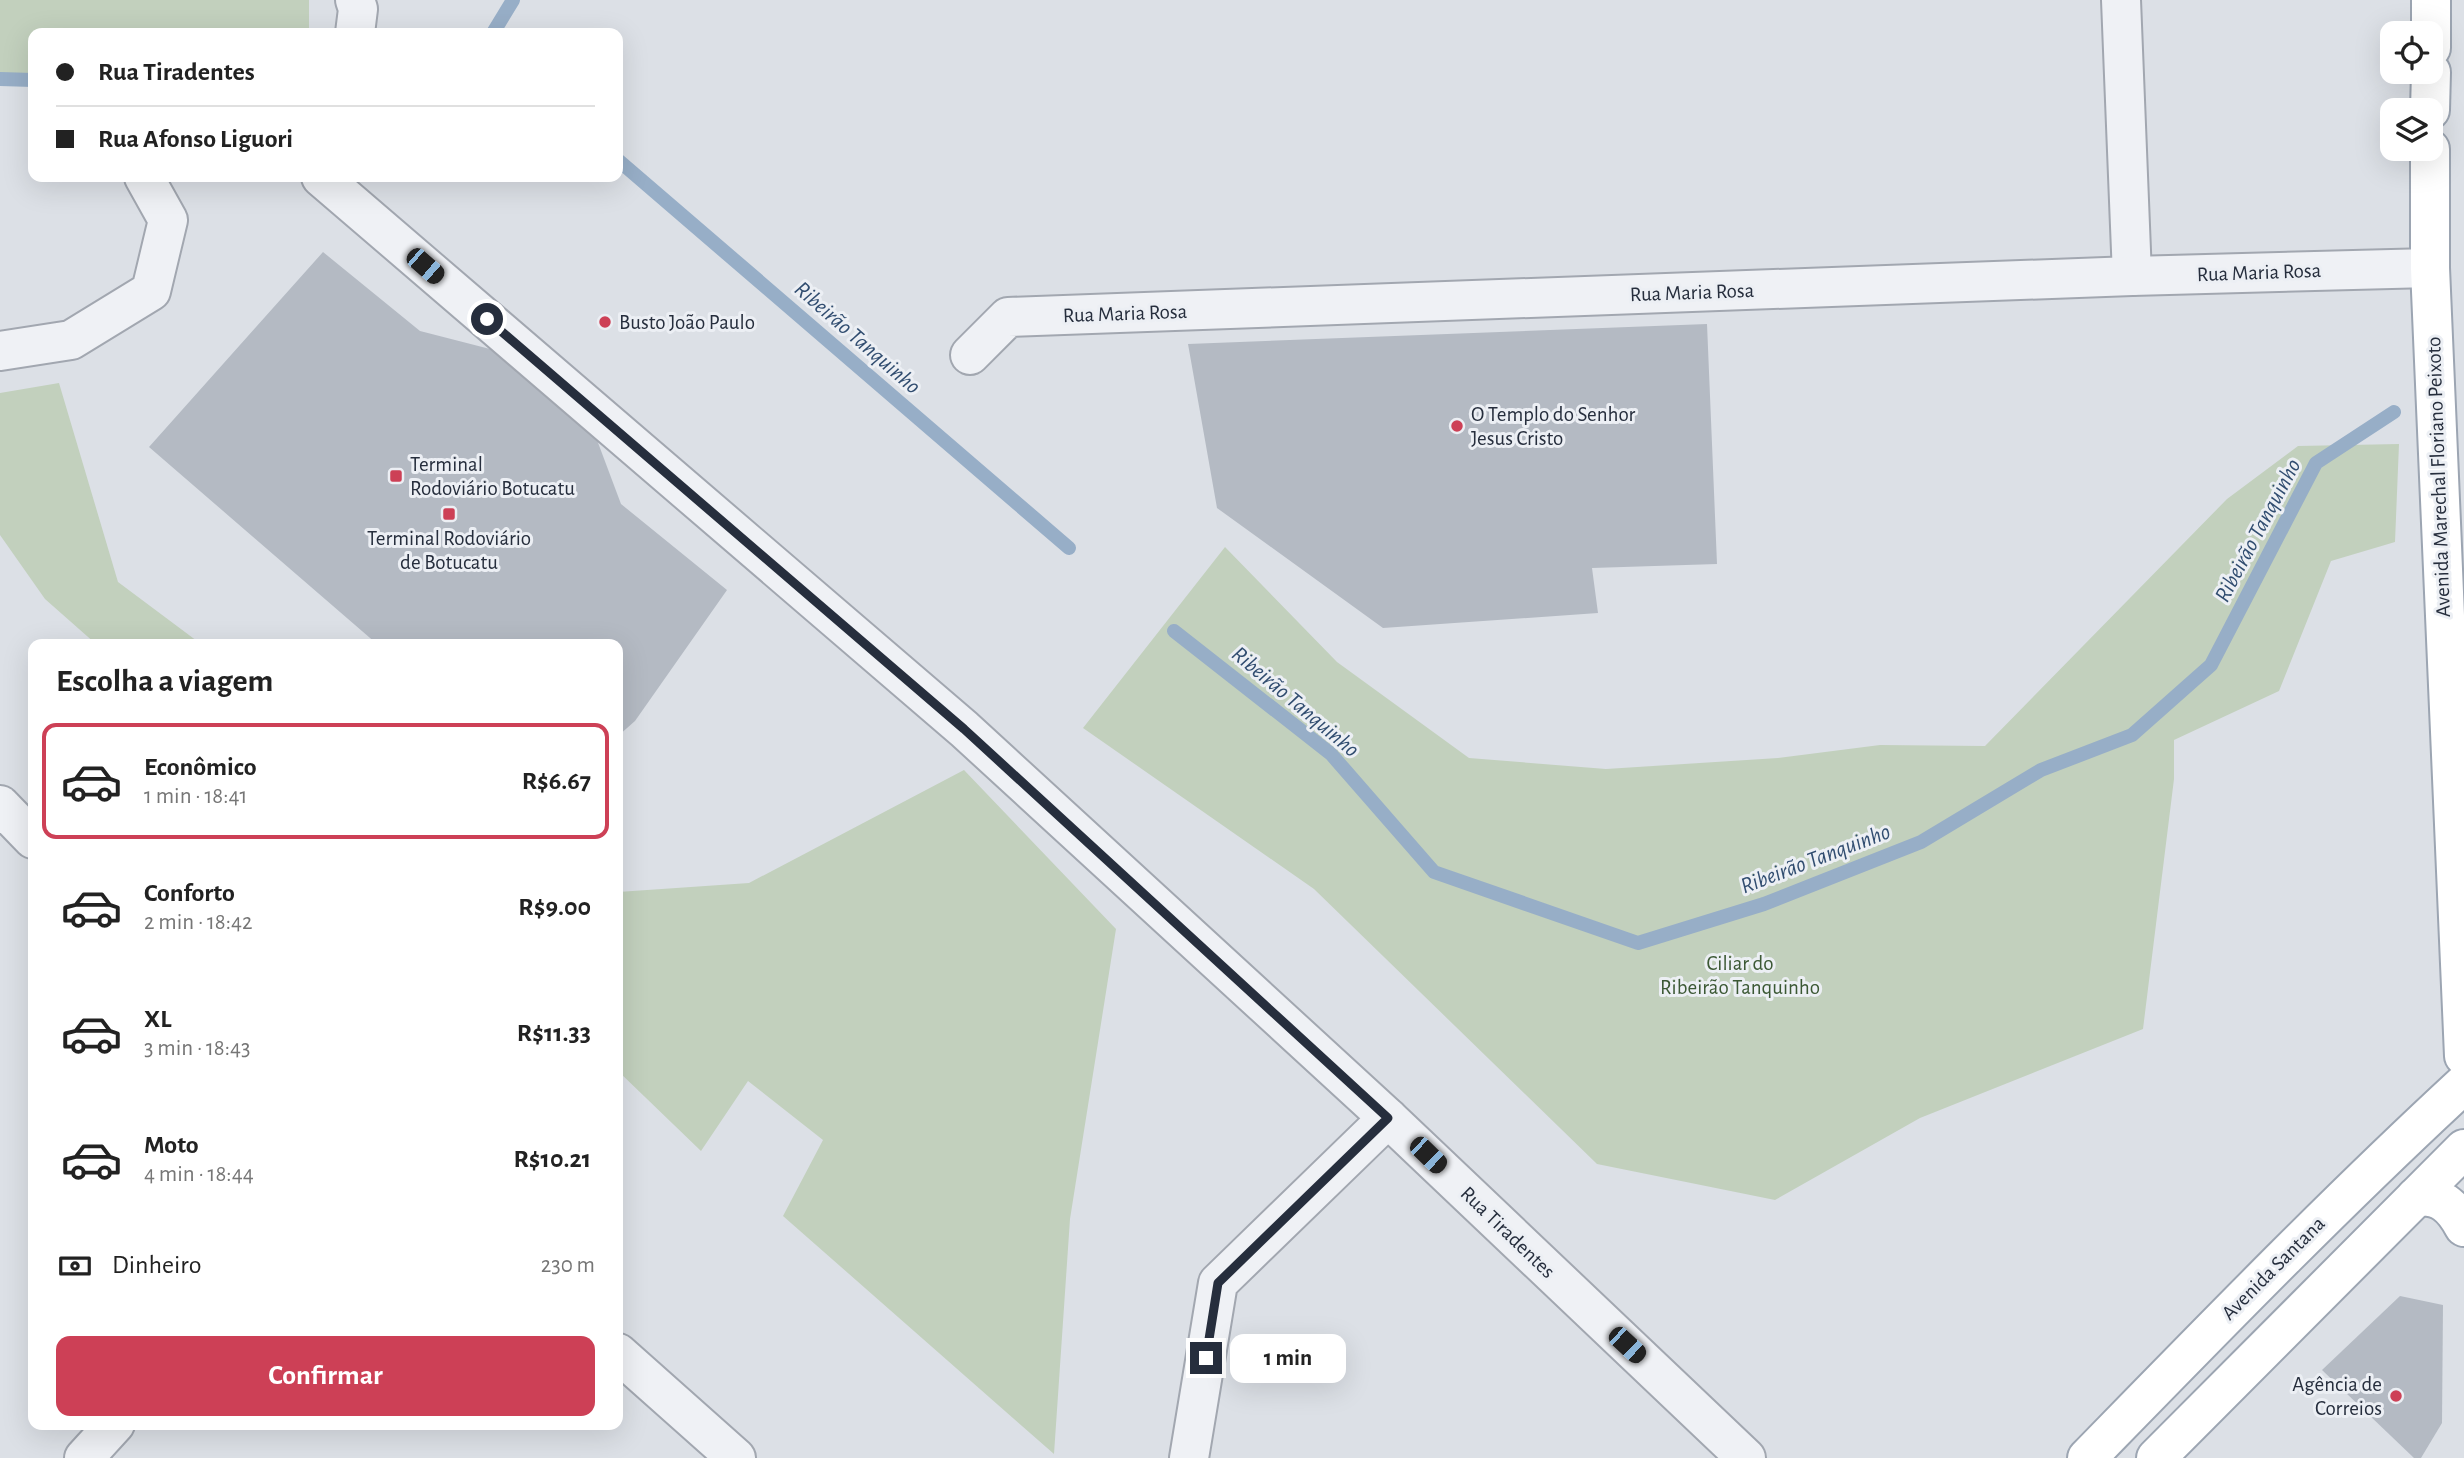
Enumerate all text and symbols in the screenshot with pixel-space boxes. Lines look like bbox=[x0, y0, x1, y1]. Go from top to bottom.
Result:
map controls bbox=[2380, 21, 2443, 161]
button: locate bbox=[2380, 21, 2443, 84]
text: Rua Tiradentes bbox=[98, 59, 255, 85]
button: layers bbox=[2380, 98, 2443, 161]
text: Rua Afonso Liguori bbox=[98, 126, 293, 152]
car bbox=[403, 244, 448, 288]
street label: Rua Maria Rosa bbox=[2196, 260, 2322, 285]
water label: Ribeirão Tanquinho bbox=[790, 277, 924, 399]
street label: Rua Maria Rosa bbox=[1629, 280, 1755, 305]
street label: Rua Maria Rosa bbox=[1062, 301, 1188, 326]
route start bbox=[471, 303, 503, 335]
place label: Busto João Paulo bbox=[619, 312, 755, 333]
marker: Busto João Paulo bbox=[597, 314, 613, 330]
street label: Avenida Marechal Floriano Peixoto bbox=[2423, 336, 2454, 618]
place label: O Templo do Senhor Jesus Cristo bbox=[1471, 404, 1636, 449]
marker: O Templo do Senhor Jesus Cristo bbox=[1449, 418, 1465, 434]
place label: Terminal Rodoviário Botucatu bbox=[410, 454, 575, 499]
water label: Ribeirão Tanquinho bbox=[2211, 455, 2306, 606]
marker: Terminal Rodoviário Botucatu bbox=[388, 468, 404, 484]
marker: Terminal Rodoviário de Botucatu bbox=[441, 506, 457, 522]
place label: Terminal Rodoviário de Botucatu bbox=[367, 528, 531, 573]
water label: Ribeirão Tanquinho bbox=[1227, 642, 1363, 762]
text: Escolha a viagem bbox=[56, 665, 273, 697]
icon: car bbox=[60, 750, 123, 813]
text: Econômico bbox=[144, 754, 257, 780]
text: R$6.67 bbox=[522, 768, 591, 794]
text: 1 min · 18:41 bbox=[144, 785, 247, 808]
water label: Ribeirão Tanquinho bbox=[1737, 820, 1894, 899]
icon: car bbox=[60, 876, 123, 939]
text: Conforto bbox=[144, 880, 235, 906]
text: R$9.00 bbox=[518, 894, 591, 920]
text: 2 min · 18:42 bbox=[144, 911, 253, 934]
park label: Ciliar do Ribeirão Tanquinho bbox=[1660, 953, 1820, 998]
icon: car bbox=[60, 1002, 123, 1065]
text: XL bbox=[144, 1006, 171, 1032]
text: R$11.33 bbox=[517, 1020, 591, 1046]
text: 3 min · 18:43 bbox=[144, 1037, 251, 1060]
icon: car bbox=[60, 1128, 123, 1191]
text: Moto bbox=[144, 1132, 199, 1158]
car bbox=[1406, 1133, 1451, 1177]
text: R$10.21 bbox=[513, 1146, 591, 1172]
text: 4 min · 18:44 bbox=[144, 1163, 254, 1186]
street label: Rua Tiradentes bbox=[1456, 1182, 1559, 1282]
street label: Avenida Santana bbox=[2218, 1212, 2329, 1324]
icon: cash bbox=[56, 1247, 94, 1285]
text: Dinheiro bbox=[112, 1252, 201, 1278]
text: 230 m bbox=[541, 1254, 595, 1277]
car bbox=[1605, 1323, 1650, 1367]
callout: 1 min bbox=[1230, 1334, 1346, 1382]
button: Confirmar bbox=[56, 1336, 595, 1416]
route end bbox=[1190, 1342, 1222, 1374]
text: 1 min bbox=[1264, 1347, 1312, 1370]
place label: Agência de Correios bbox=[2292, 1374, 2382, 1419]
marker: Agência de Correios bbox=[2388, 1388, 2404, 1404]

